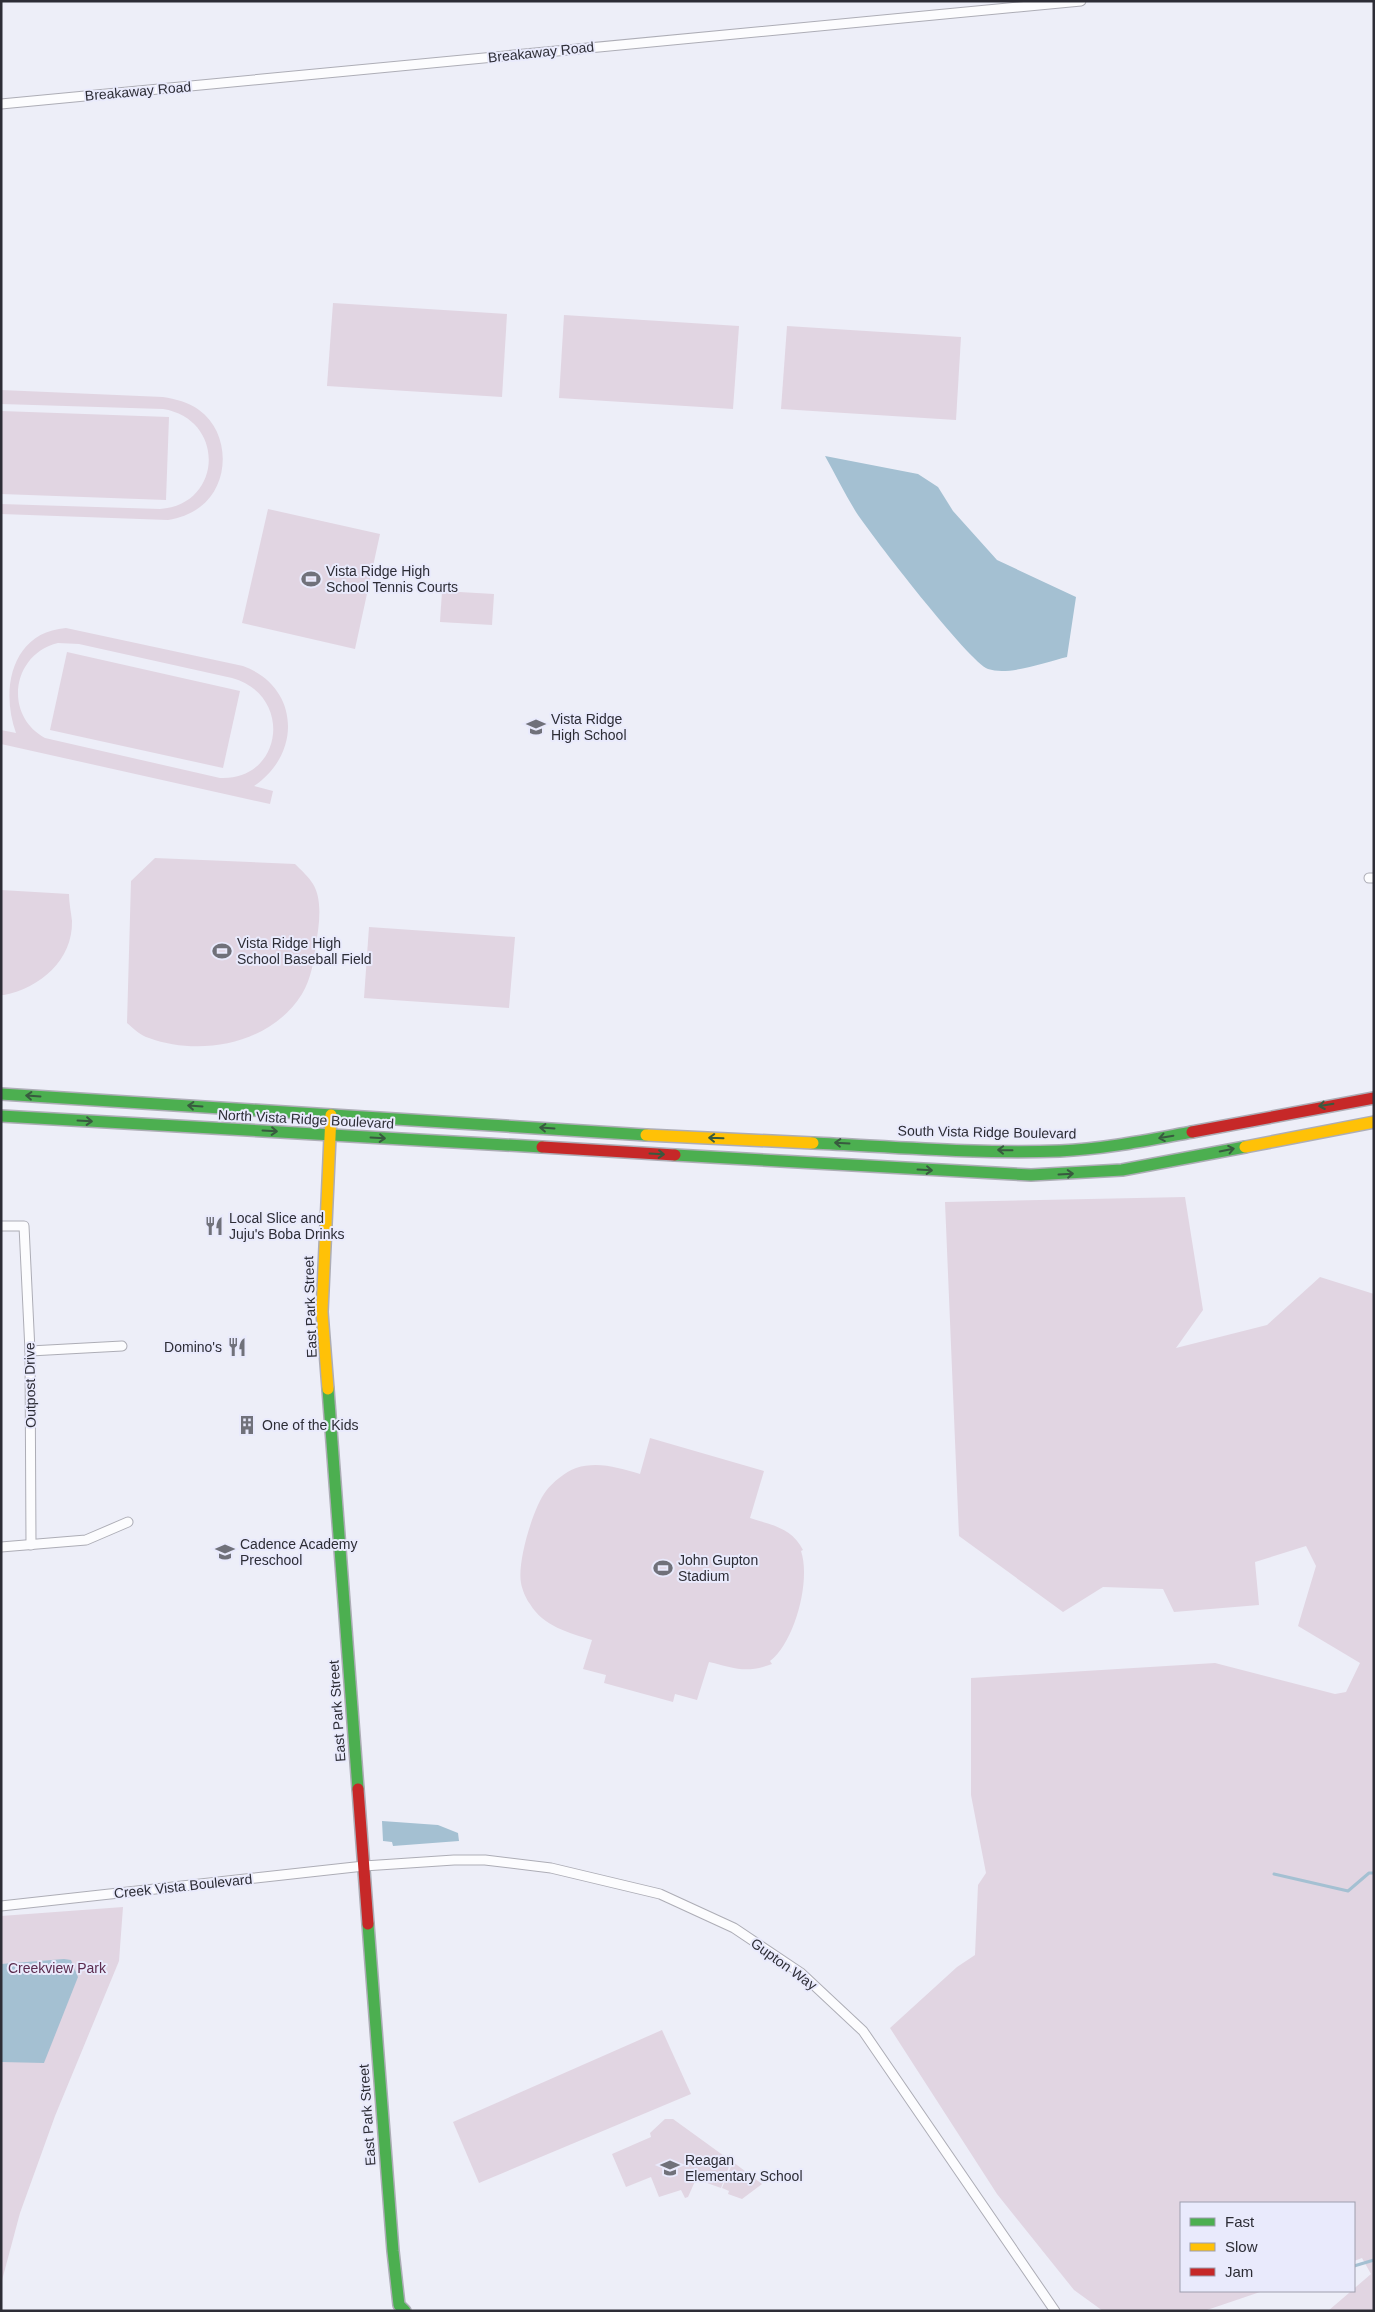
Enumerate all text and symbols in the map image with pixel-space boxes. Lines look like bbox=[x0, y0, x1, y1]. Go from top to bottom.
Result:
street label: Breakaway Road bbox=[487, 38, 595, 66]
street label: Breakaway Road bbox=[84, 78, 192, 104]
place label: Vista Ridge High School Tennis Courts bbox=[326, 563, 458, 595]
sports icon: Vista Ridge High School Tennis Courts bbox=[300, 568, 322, 590]
place label: Vista Ridge High School bbox=[551, 711, 627, 743]
school or university icon: Vista Ridge High School bbox=[525, 716, 547, 738]
place label: Vista Ridge High School Baseball Field bbox=[237, 935, 372, 967]
sports icon: Vista Ridge High School Baseball Field bbox=[211, 940, 233, 962]
one-way arrow bbox=[25, 1091, 41, 1101]
one-way arrow bbox=[1318, 1101, 1334, 1111]
one-way arrow bbox=[187, 1102, 203, 1111]
street label: North Vista Ridge Boulevard bbox=[217, 1106, 395, 1132]
one-way arrow bbox=[77, 1117, 93, 1126]
street label: South Vista Ridge Boulevard bbox=[897, 1122, 1077, 1142]
one-way arrow bbox=[539, 1123, 555, 1132]
one-way arrow bbox=[261, 1127, 277, 1136]
one-way arrow bbox=[1159, 1132, 1175, 1142]
one-way arrow bbox=[370, 1133, 386, 1142]
one-way arrow bbox=[708, 1133, 724, 1143]
one-way arrow bbox=[835, 1139, 851, 1148]
one-way arrow bbox=[1218, 1144, 1234, 1154]
one-way arrow bbox=[997, 1146, 1013, 1155]
one-way arrow bbox=[649, 1150, 665, 1159]
one-way arrow bbox=[917, 1165, 933, 1174]
one-way arrow bbox=[1058, 1170, 1074, 1179]
place label: Local Slice and Juju's Boba Drinks bbox=[229, 1210, 345, 1242]
restaurant icon: Local Slice and Juju's Boba Drinks bbox=[203, 1215, 225, 1237]
street label: East Park Street bbox=[300, 1256, 320, 1358]
restaurant icon: Domino's bbox=[226, 1336, 248, 1358]
place label: Domino's bbox=[164, 1339, 222, 1355]
street label: Outpost Drive bbox=[21, 1342, 39, 1428]
building icon: One of the Kids bbox=[236, 1414, 258, 1436]
place label: One of the Kids bbox=[262, 1417, 359, 1433]
place label: Cadence Academy Preschool bbox=[240, 1536, 358, 1568]
school or university icon: Cadence Academy Preschool bbox=[214, 1541, 236, 1563]
place label: John Gupton Stadium bbox=[678, 1552, 758, 1584]
sports icon: John Gupton Stadium bbox=[652, 1557, 674, 1579]
street label: East Park Street bbox=[325, 1659, 349, 1762]
street label: Creek Vista Boulevard bbox=[113, 1871, 253, 1901]
street label: Gupton Way bbox=[748, 1935, 820, 1993]
park label: Creekview Park bbox=[8, 1960, 107, 1976]
street label: East Park Street bbox=[355, 2063, 379, 2166]
place label: Reagan Elementary School bbox=[685, 2152, 803, 2184]
school or university icon: Reagan Elementary School bbox=[659, 2157, 681, 2179]
legend bbox=[1180, 2202, 1355, 2292]
text: Fast bbox=[1225, 2213, 1255, 2230]
text: Slow bbox=[1225, 2238, 1258, 2255]
text: Jam bbox=[1225, 2263, 1253, 2280]

